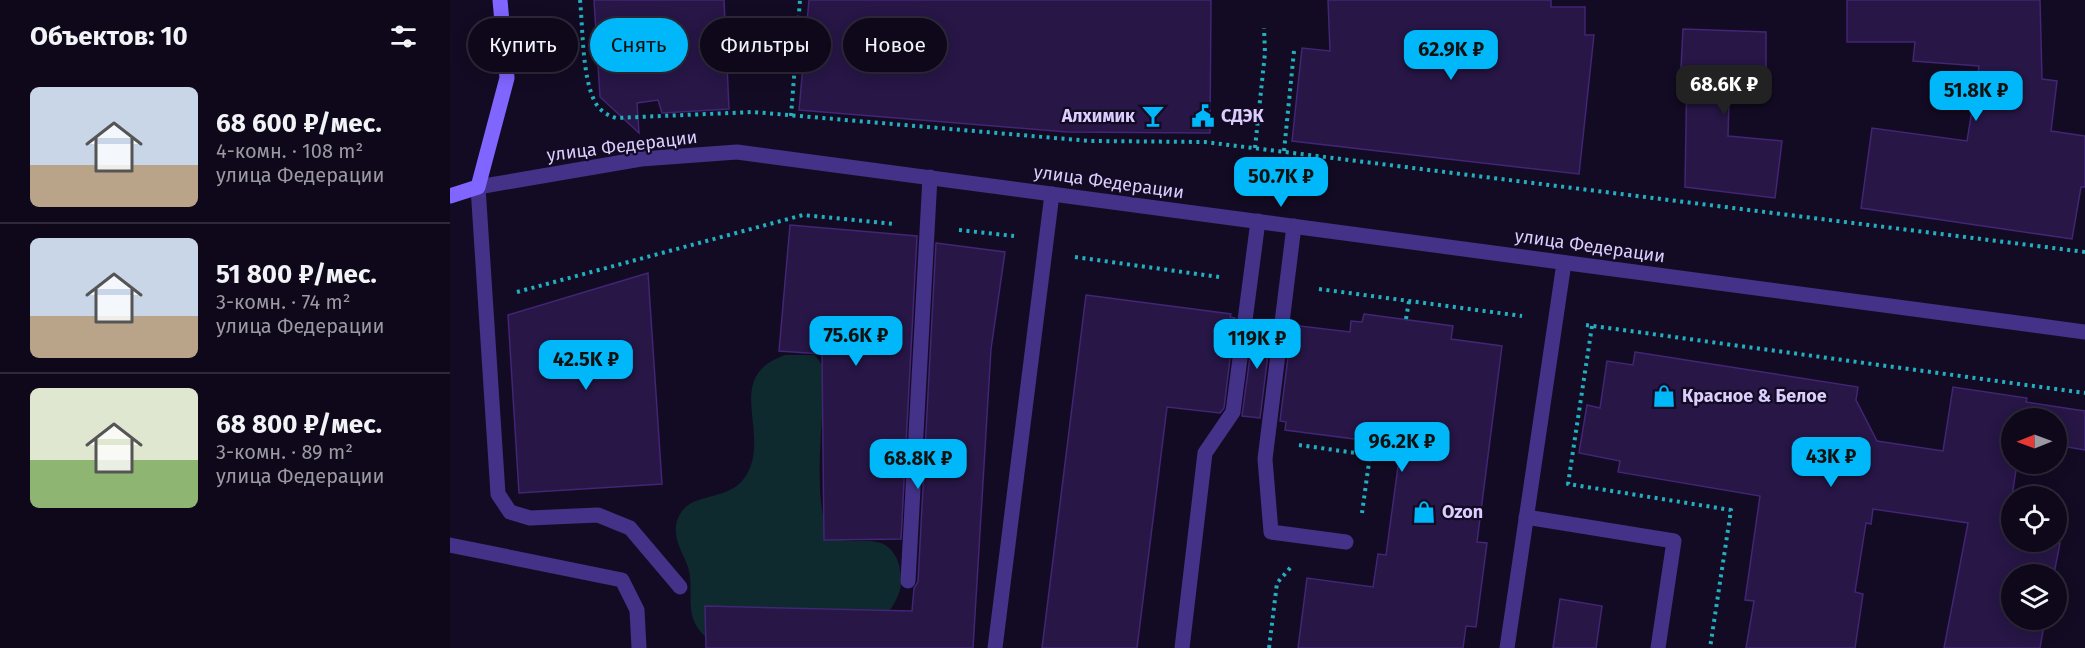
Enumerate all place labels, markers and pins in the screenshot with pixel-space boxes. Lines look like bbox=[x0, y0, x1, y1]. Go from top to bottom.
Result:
pin: 62.9K ₽ bbox=[1396, 30, 1506, 81]
pin: 68.6K ₽ bbox=[1669, 65, 1779, 116]
pin: 51.8K ₽ bbox=[1921, 71, 2031, 122]
bar icon: Алхимик bbox=[1140, 103, 1166, 129]
public building icon: СДЭК bbox=[1190, 103, 1216, 129]
place label: Алхимик bbox=[1061, 105, 1135, 127]
place label: СДЭК bbox=[1221, 105, 1264, 127]
pin: 50.7K ₽ bbox=[1226, 157, 1336, 208]
pin: 75.6K ₽ bbox=[801, 316, 911, 367]
pin: 119K ₽ bbox=[1208, 319, 1306, 370]
pin: 42.5K ₽ bbox=[531, 340, 641, 391]
shop icon: Красное & Белое bbox=[1651, 383, 1677, 409]
place label: Красное & Белое bbox=[1682, 385, 1827, 407]
pin: 96.2K ₽ bbox=[1347, 422, 1457, 473]
pin: 43K ₽ bbox=[1789, 437, 1873, 488]
pin: 68.8K ₽ bbox=[863, 439, 973, 490]
shop icon: Ozon bbox=[1411, 499, 1437, 525]
place label: Ozon bbox=[1442, 501, 1483, 523]

